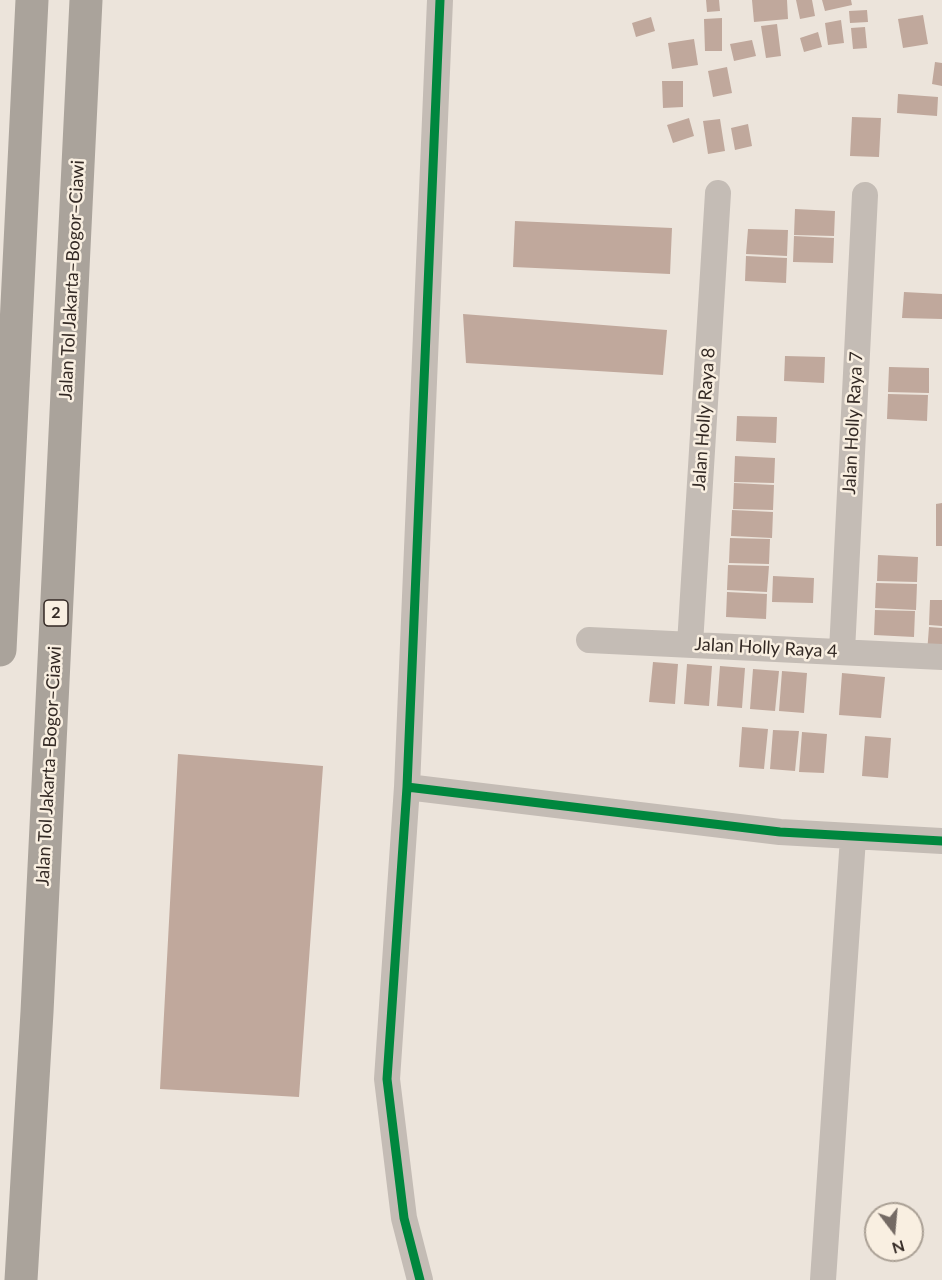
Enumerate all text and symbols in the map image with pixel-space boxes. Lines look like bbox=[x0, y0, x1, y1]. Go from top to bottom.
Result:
street label: Jalan Tol Jakarta–Bogor–Ciawi bbox=[55, 160, 89, 400]
street label: Jalan Holly Raya 8 bbox=[688, 347, 720, 491]
street label: Jalan Holly Raya 7 bbox=[838, 351, 868, 495]
road number: 2 bbox=[44, 600, 68, 626]
street label: Jalan Holly Raya 4 bbox=[694, 633, 838, 663]
street label: Jalan Tol Jakarta–Bogor–Ciawi bbox=[32, 646, 66, 886]
north arrow bbox=[864, 1202, 924, 1262]
text: N bbox=[890, 1237, 907, 1259]

